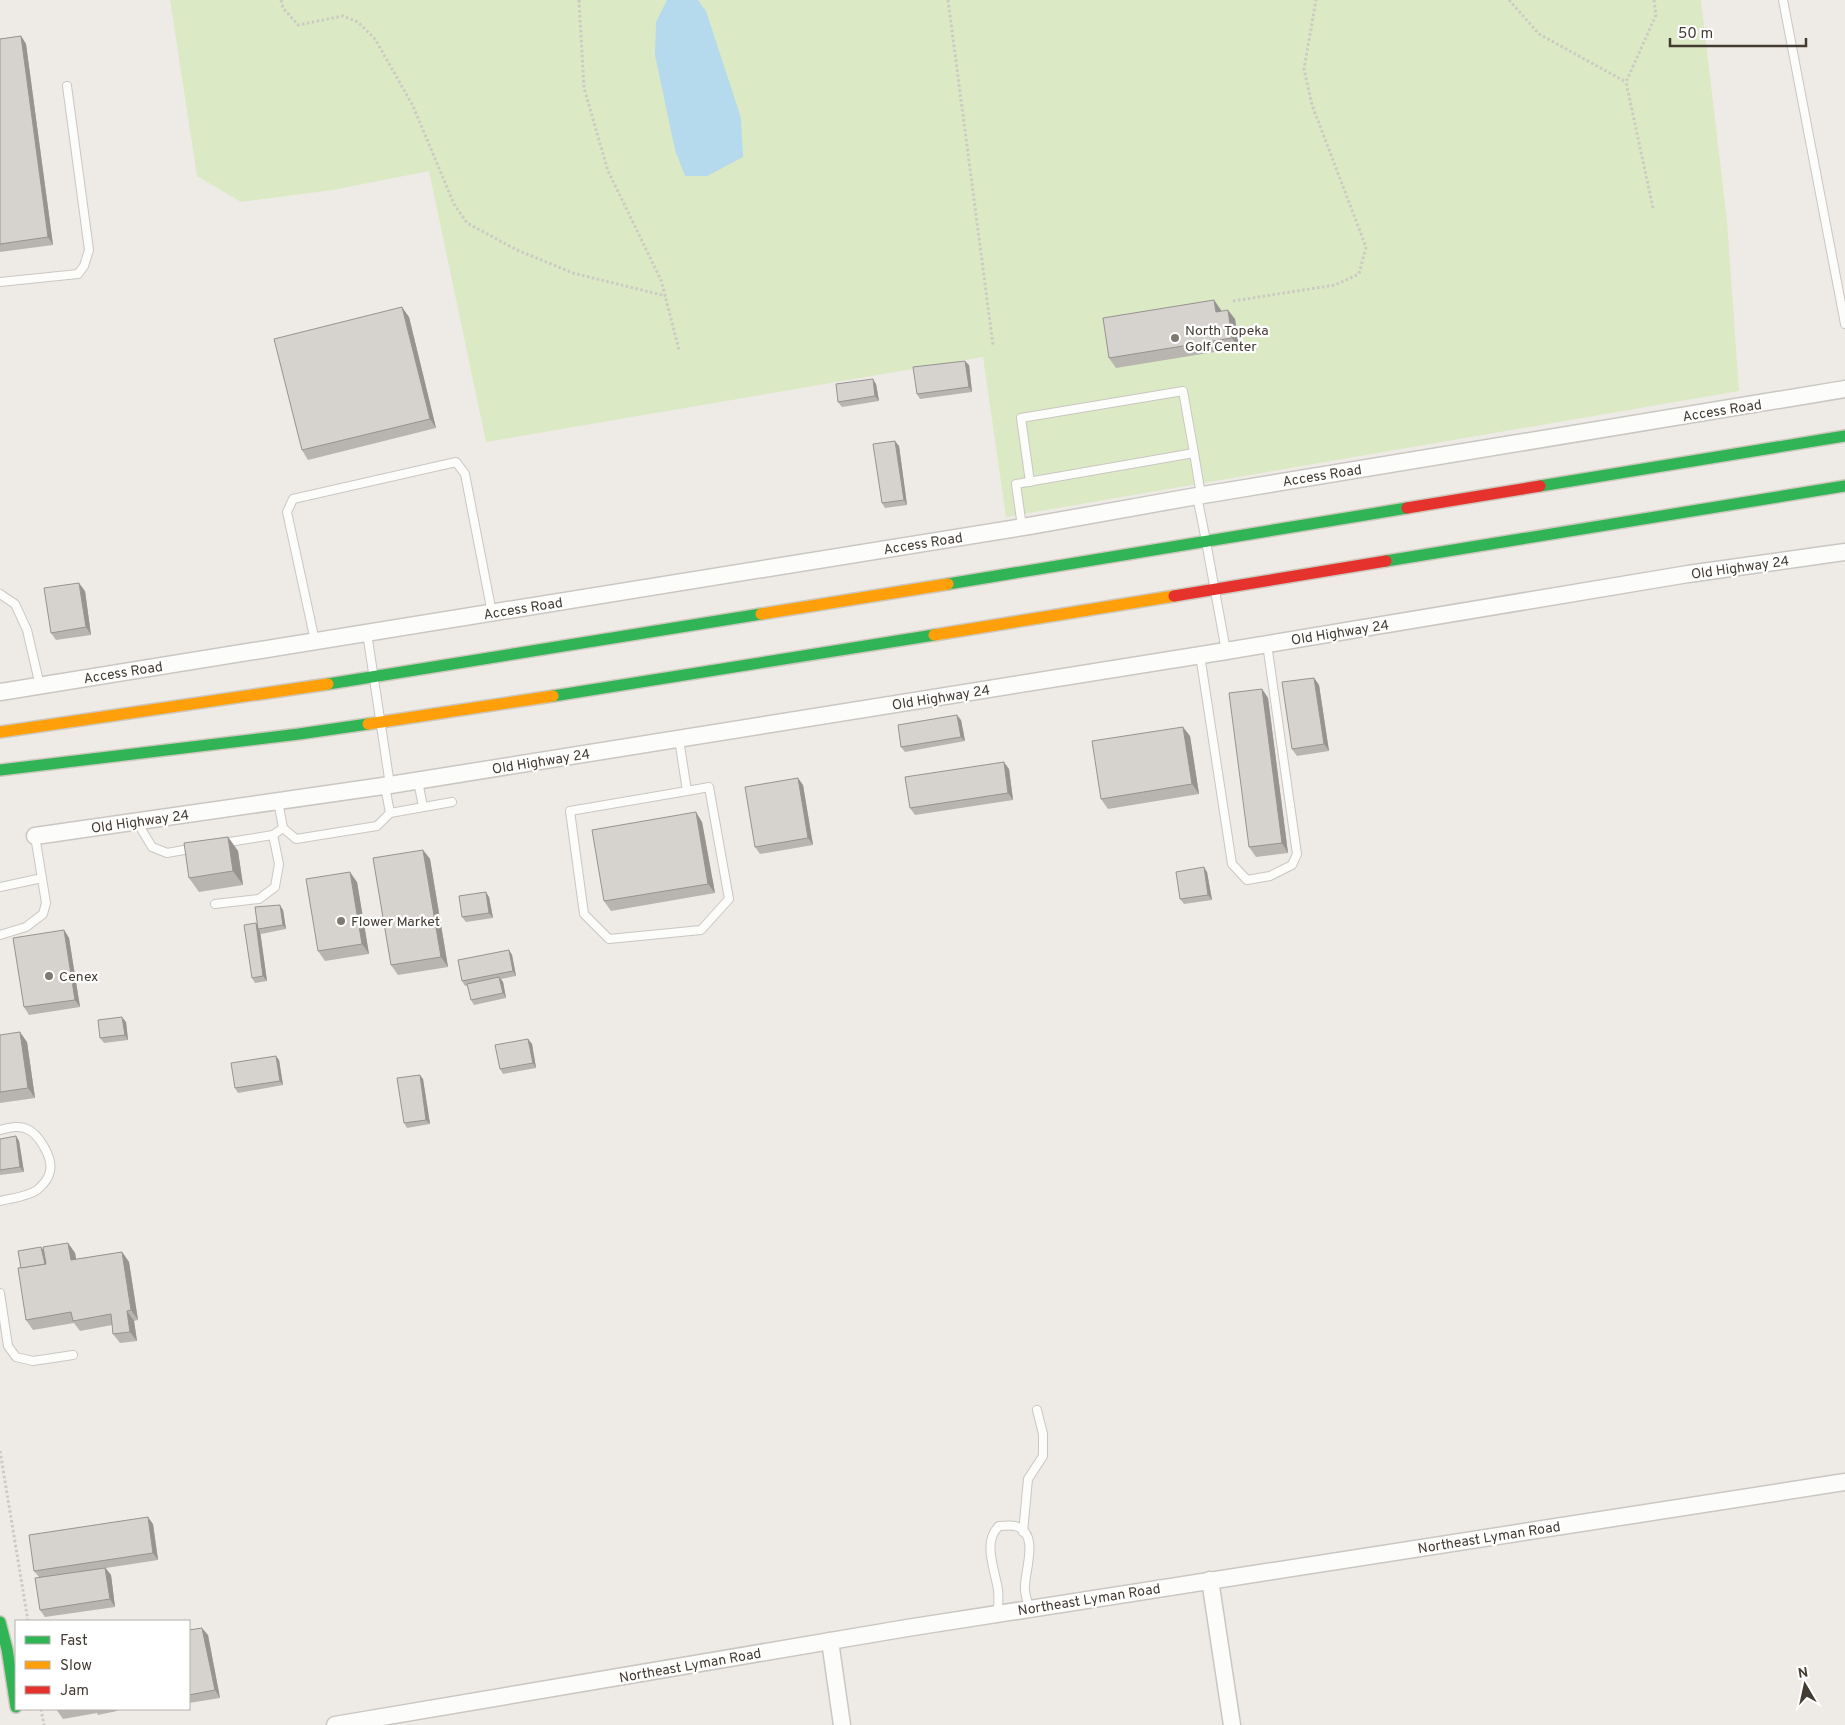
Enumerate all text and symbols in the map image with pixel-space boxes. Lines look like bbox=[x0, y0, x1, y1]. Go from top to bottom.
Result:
scale bar bbox=[1670, 15, 1806, 47]
text: 50 m bbox=[1678, 25, 1713, 44]
place label: North Topeka Golf Center bbox=[1185, 323, 1269, 356]
marker: North Topeka Golf Center bbox=[1169, 332, 1181, 344]
street label: Access Road bbox=[1681, 397, 1763, 426]
street label: Access Road bbox=[1281, 462, 1363, 491]
street label: Access Road bbox=[882, 530, 964, 559]
street label: Old Highway 24 bbox=[1690, 553, 1790, 584]
street label: Access Road bbox=[482, 595, 564, 624]
street label: Old Highway 24 bbox=[1290, 617, 1390, 650]
street label: Access Road bbox=[82, 659, 164, 688]
street label: Old Highway 24 bbox=[891, 682, 991, 715]
street label: Old Highway 24 bbox=[491, 746, 591, 779]
street label: Old Highway 24 bbox=[90, 807, 190, 838]
place label: Flower Market bbox=[351, 914, 440, 931]
marker: Flower Market bbox=[335, 915, 347, 927]
place label: Cenex bbox=[59, 969, 98, 986]
marker: Cenex bbox=[43, 970, 55, 982]
street label: Northeast Lyman Road bbox=[1417, 1519, 1562, 1558]
street label: Northeast Lyman Road bbox=[1017, 1581, 1162, 1620]
legend bbox=[15, 1620, 190, 1710]
text: Fast bbox=[60, 1632, 88, 1651]
street label: Northeast Lyman Road bbox=[618, 1646, 763, 1687]
text: Slow bbox=[60, 1657, 92, 1676]
north arrow bbox=[1780, 1660, 1830, 1710]
text: N bbox=[1797, 1664, 1810, 1683]
text: Jam bbox=[60, 1682, 89, 1701]

